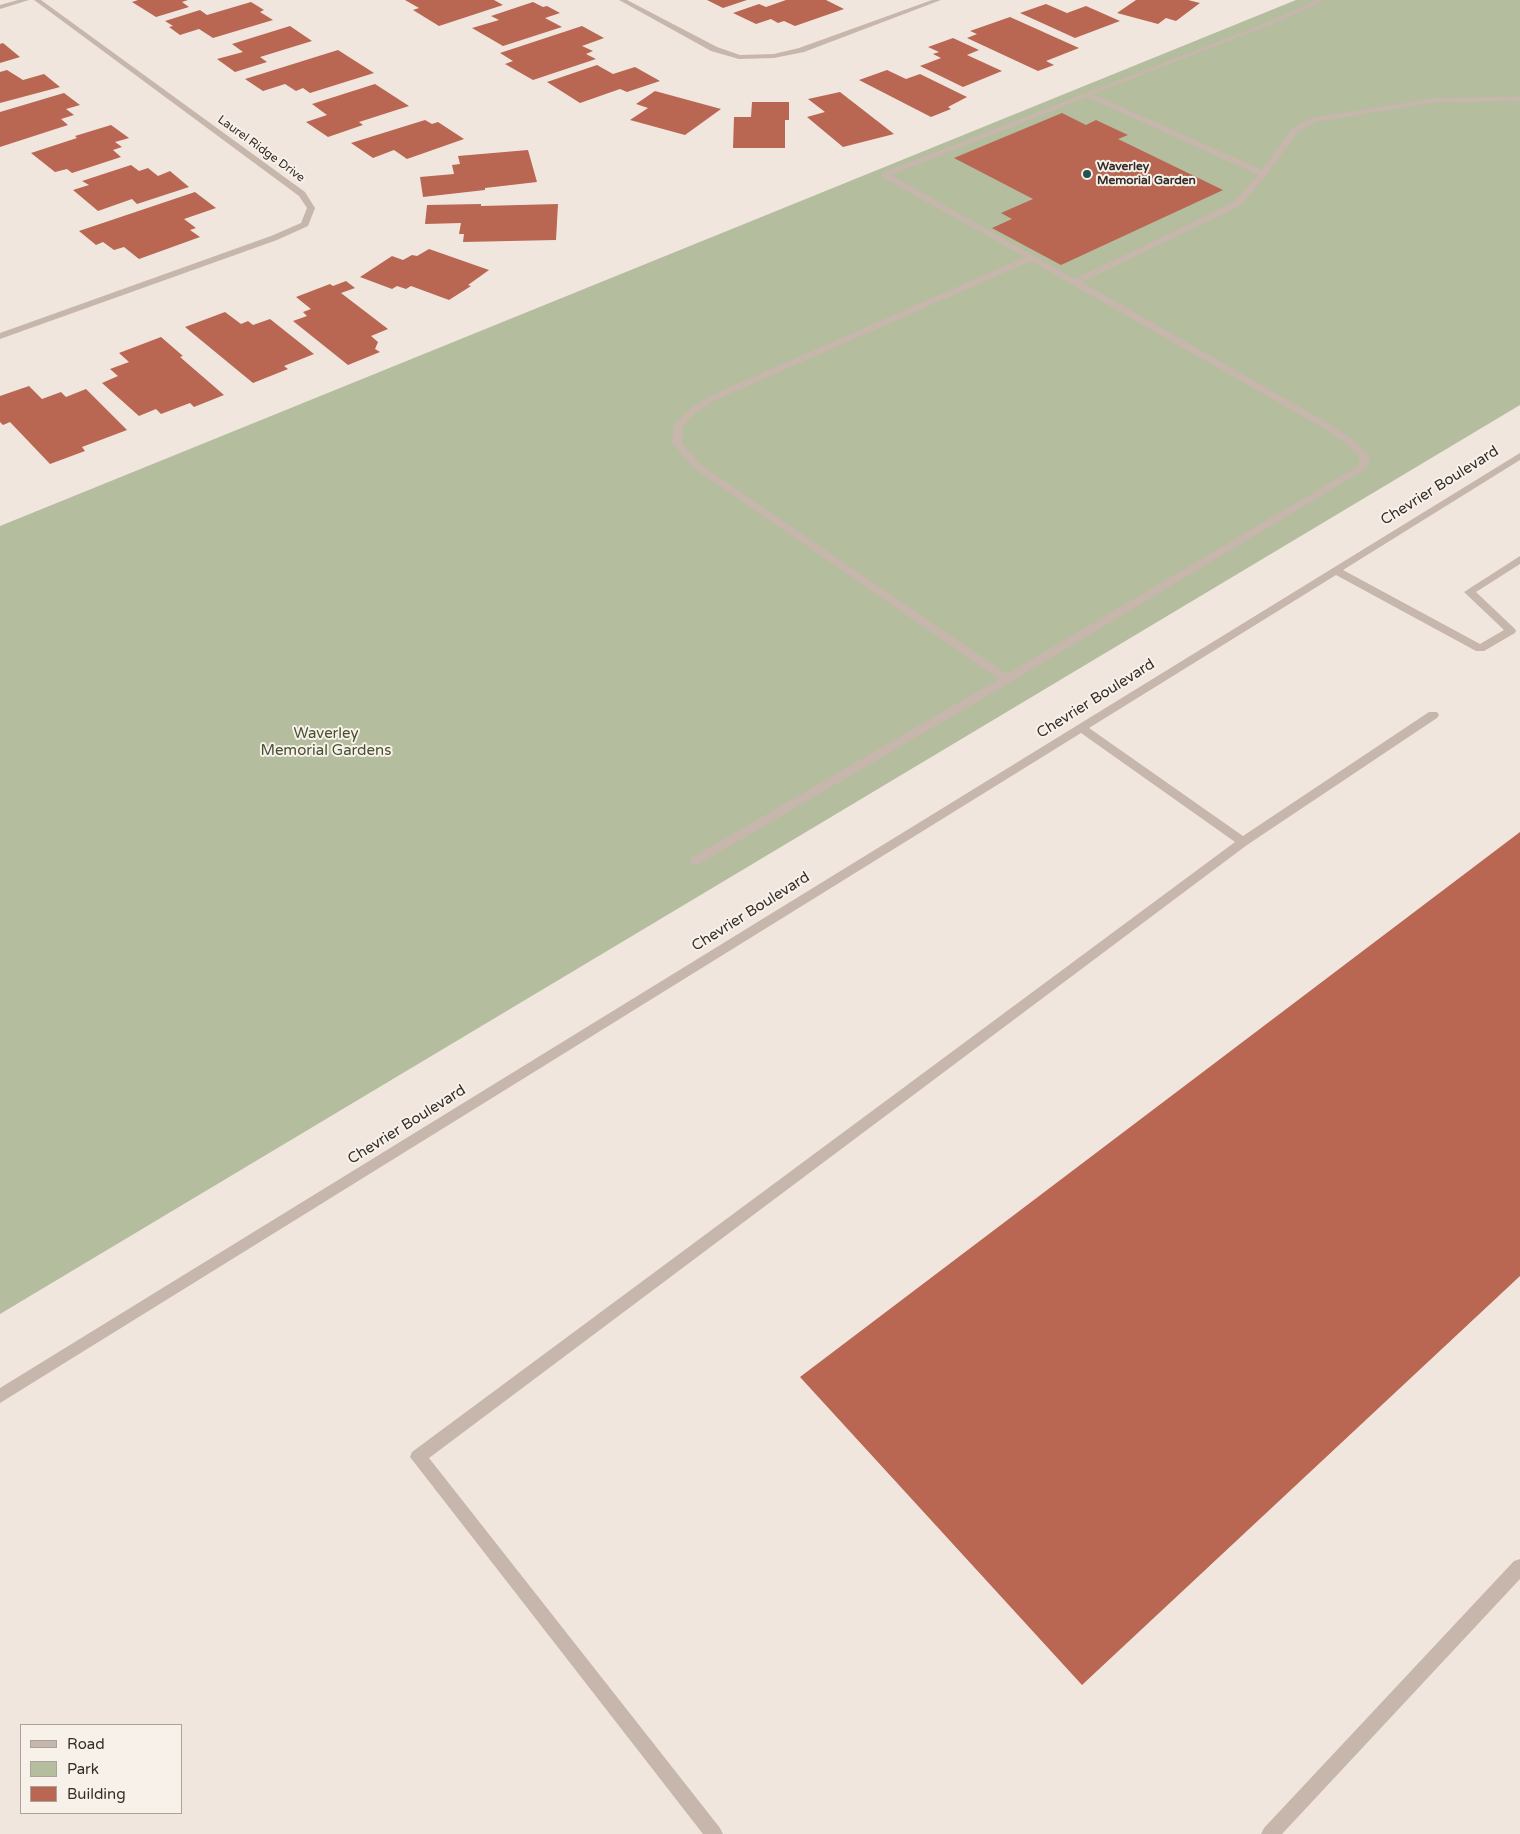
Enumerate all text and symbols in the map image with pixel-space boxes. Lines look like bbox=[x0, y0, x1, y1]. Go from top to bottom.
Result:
street label: Laurel Ridge Drive bbox=[215, 112, 307, 186]
place label: Waverley Memorial Garden bbox=[1097, 160, 1196, 188]
marker: Waverley Memorial Garden bbox=[1081, 168, 1093, 180]
street label: Chevrier Boulevard bbox=[1378, 442, 1502, 530]
street label: Chevrier Boulevard bbox=[1034, 655, 1158, 743]
park label: Waverley Memorial Gardens bbox=[261, 725, 391, 760]
street label: Chevrier Boulevard bbox=[689, 868, 813, 956]
street label: Chevrier Boulevard bbox=[345, 1081, 469, 1169]
legend bbox=[20, 1724, 182, 1814]
text: Road bbox=[67, 1735, 105, 1753]
text: Park bbox=[67, 1760, 99, 1778]
text: Building bbox=[67, 1785, 126, 1803]

